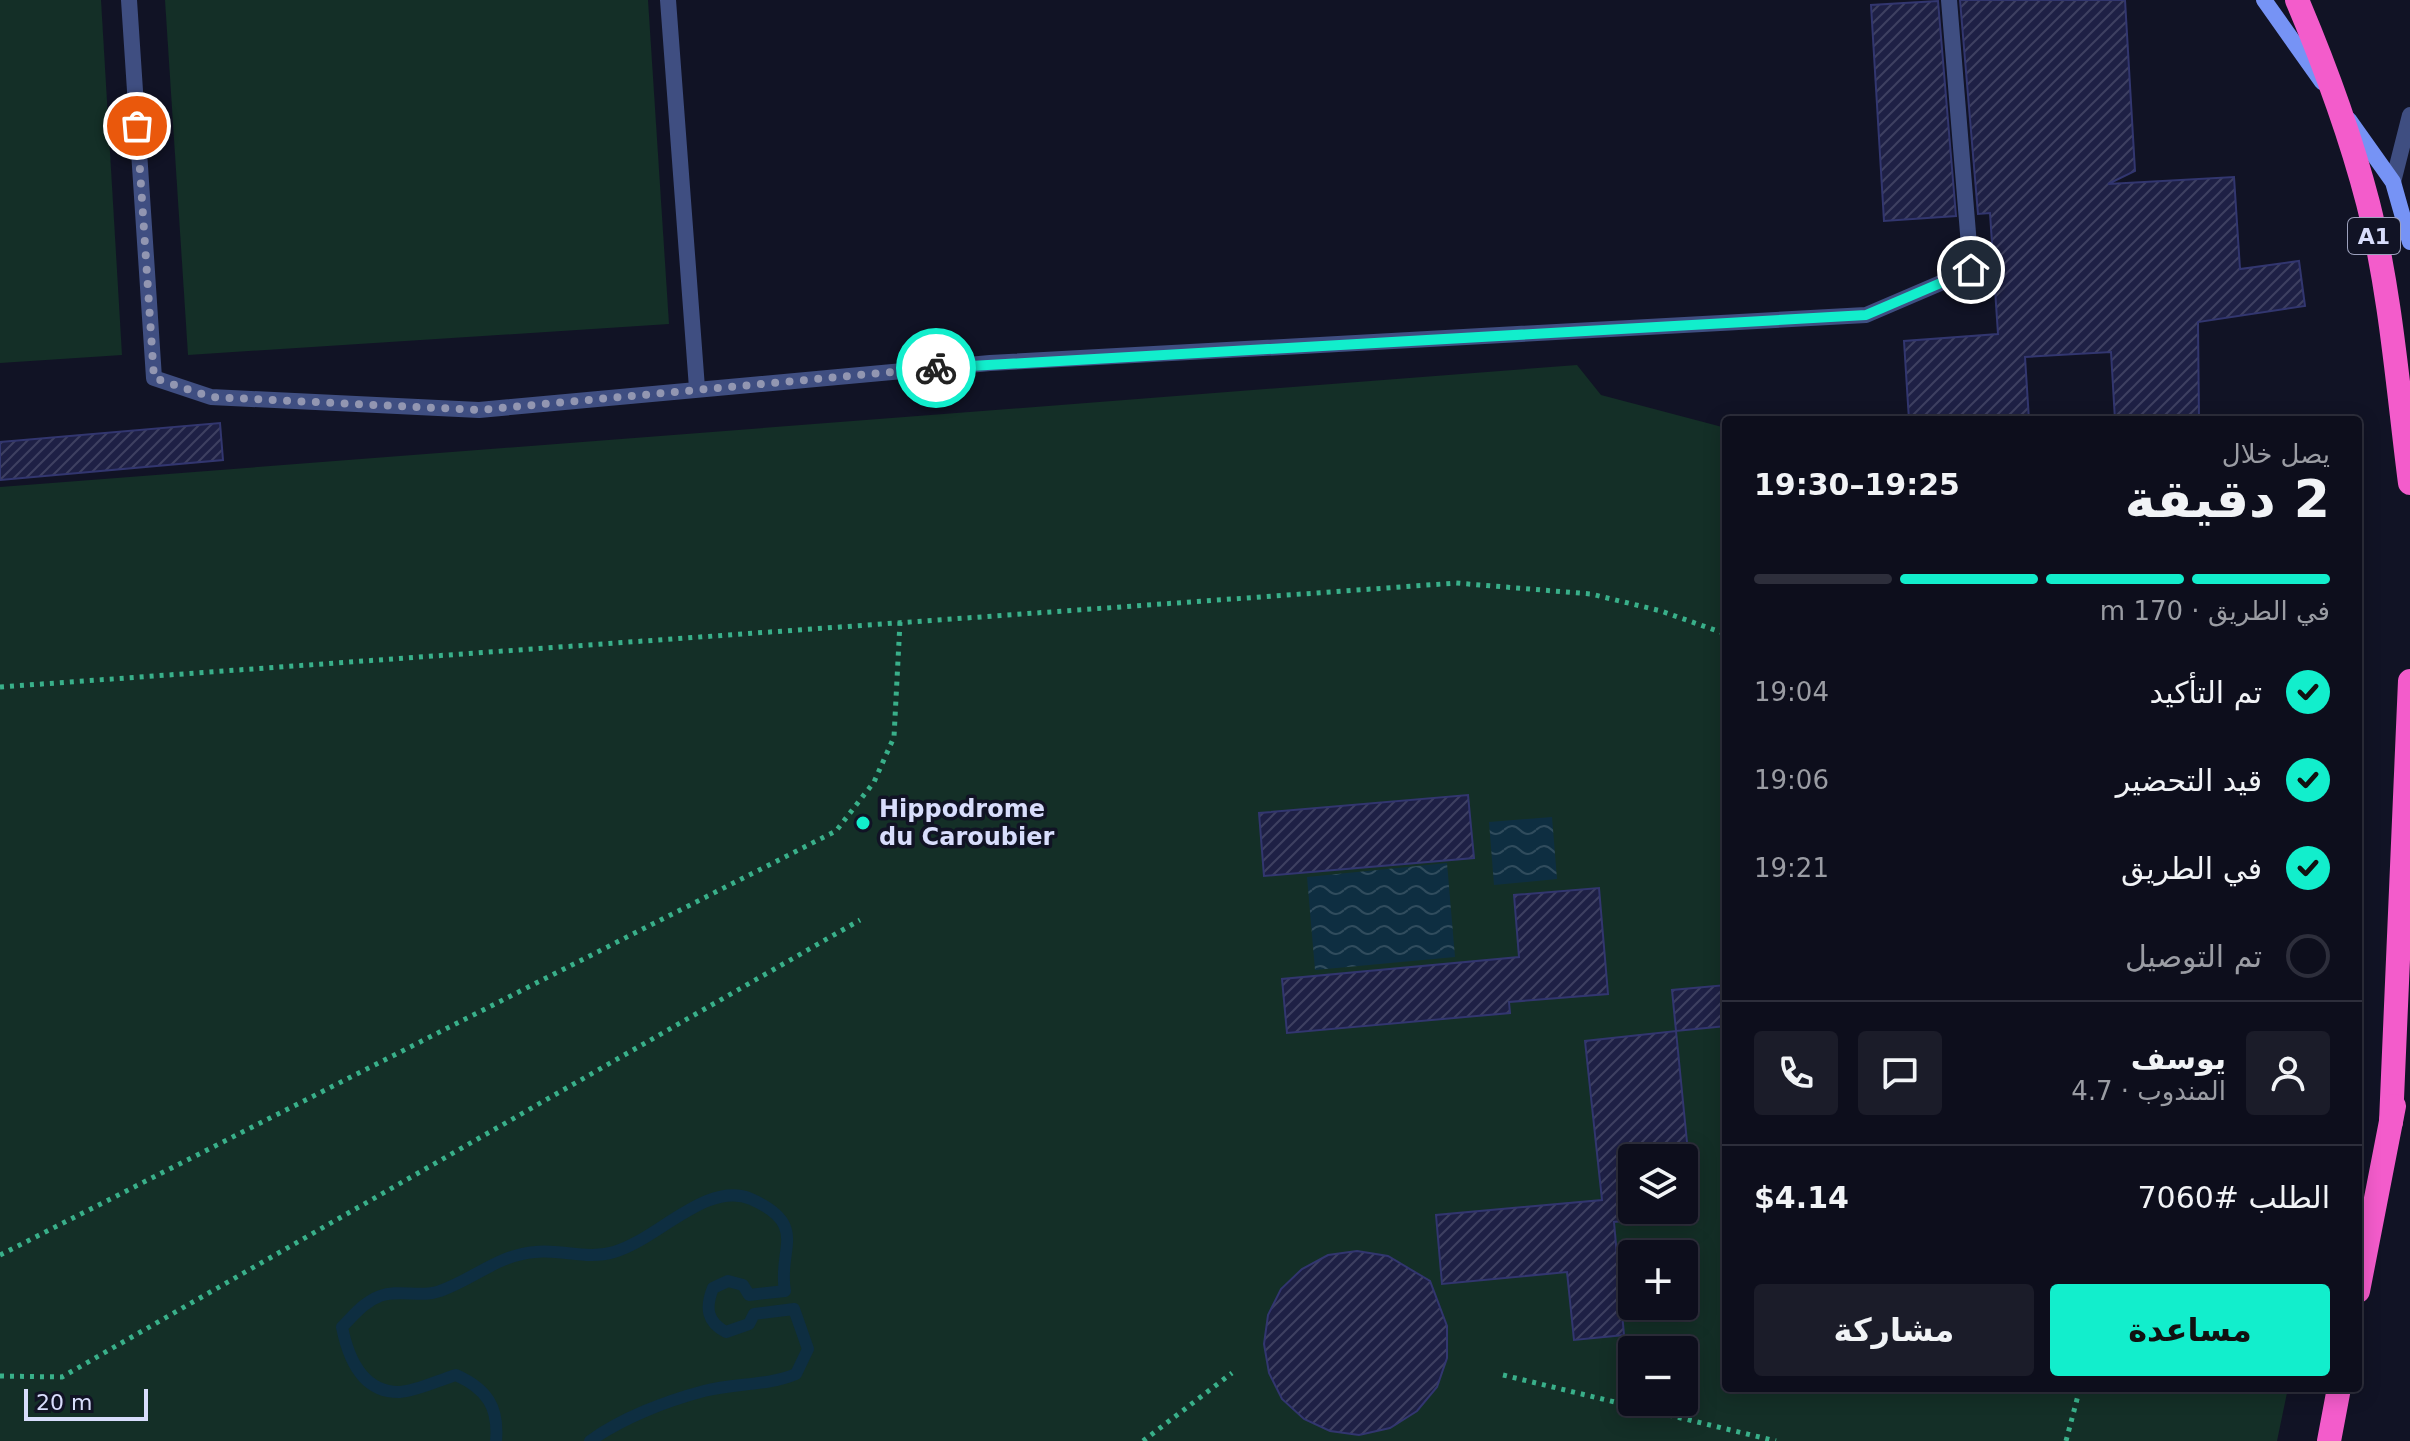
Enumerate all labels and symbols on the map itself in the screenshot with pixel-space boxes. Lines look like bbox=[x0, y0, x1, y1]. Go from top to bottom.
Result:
pin bbox=[103, 92, 171, 160]
road number: A1 bbox=[2348, 218, 2400, 254]
pin bbox=[1937, 236, 2005, 304]
courier bbox=[896, 328, 976, 408]
place label: Hippodrome du Caroubier bbox=[879, 795, 1055, 851]
marker: Hippodrome du Caroubier bbox=[854, 814, 872, 832]
scale bar bbox=[24, 1385, 148, 1421]

